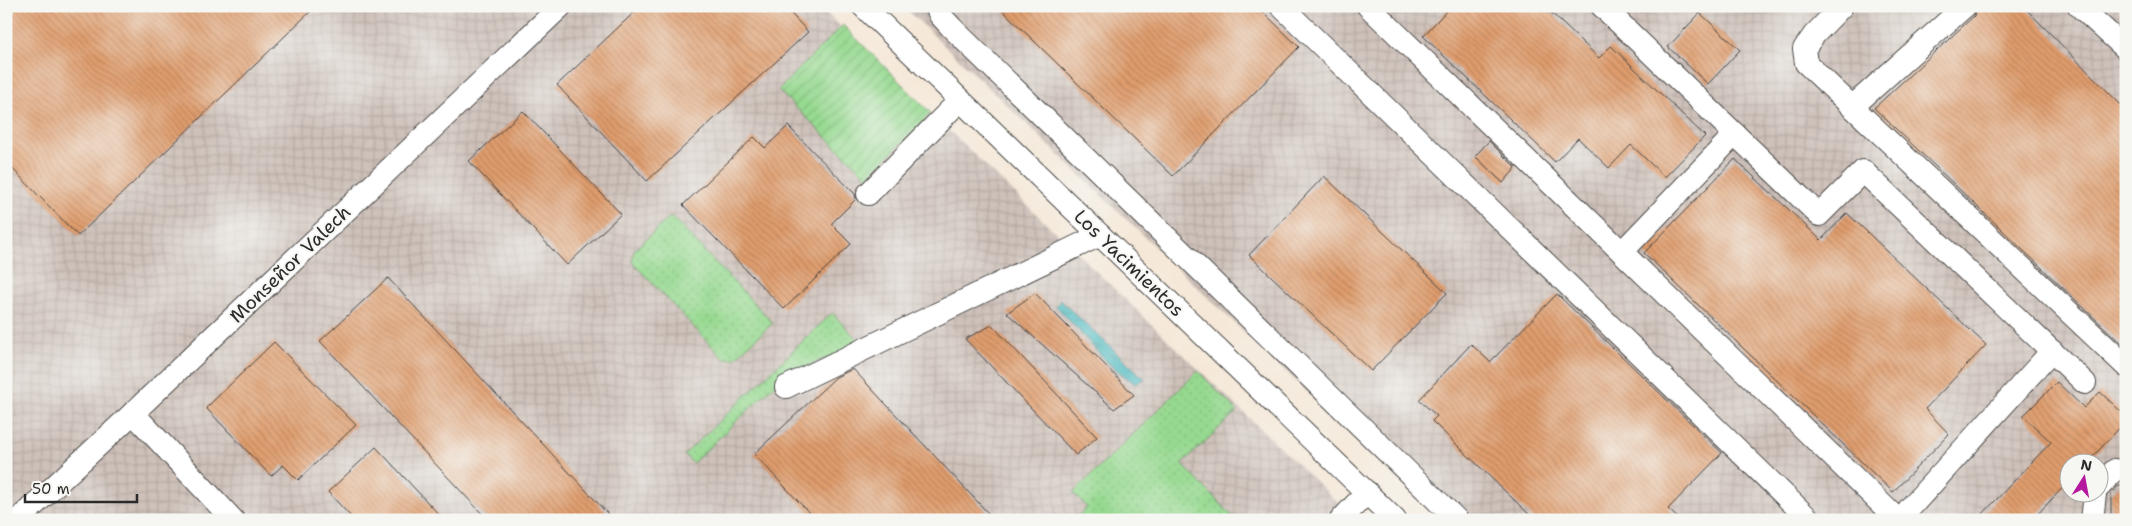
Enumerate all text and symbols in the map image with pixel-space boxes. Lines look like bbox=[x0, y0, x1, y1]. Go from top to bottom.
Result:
street label: Monseñor Valech bbox=[224, 200, 356, 328]
street label: Los Yacimientos bbox=[1069, 204, 1189, 322]
north arrow bbox=[2060, 454, 2110, 504]
text: N bbox=[2079, 455, 2094, 475]
scale bar bbox=[25, 471, 138, 503]
text: 50 m bbox=[32, 479, 70, 499]

